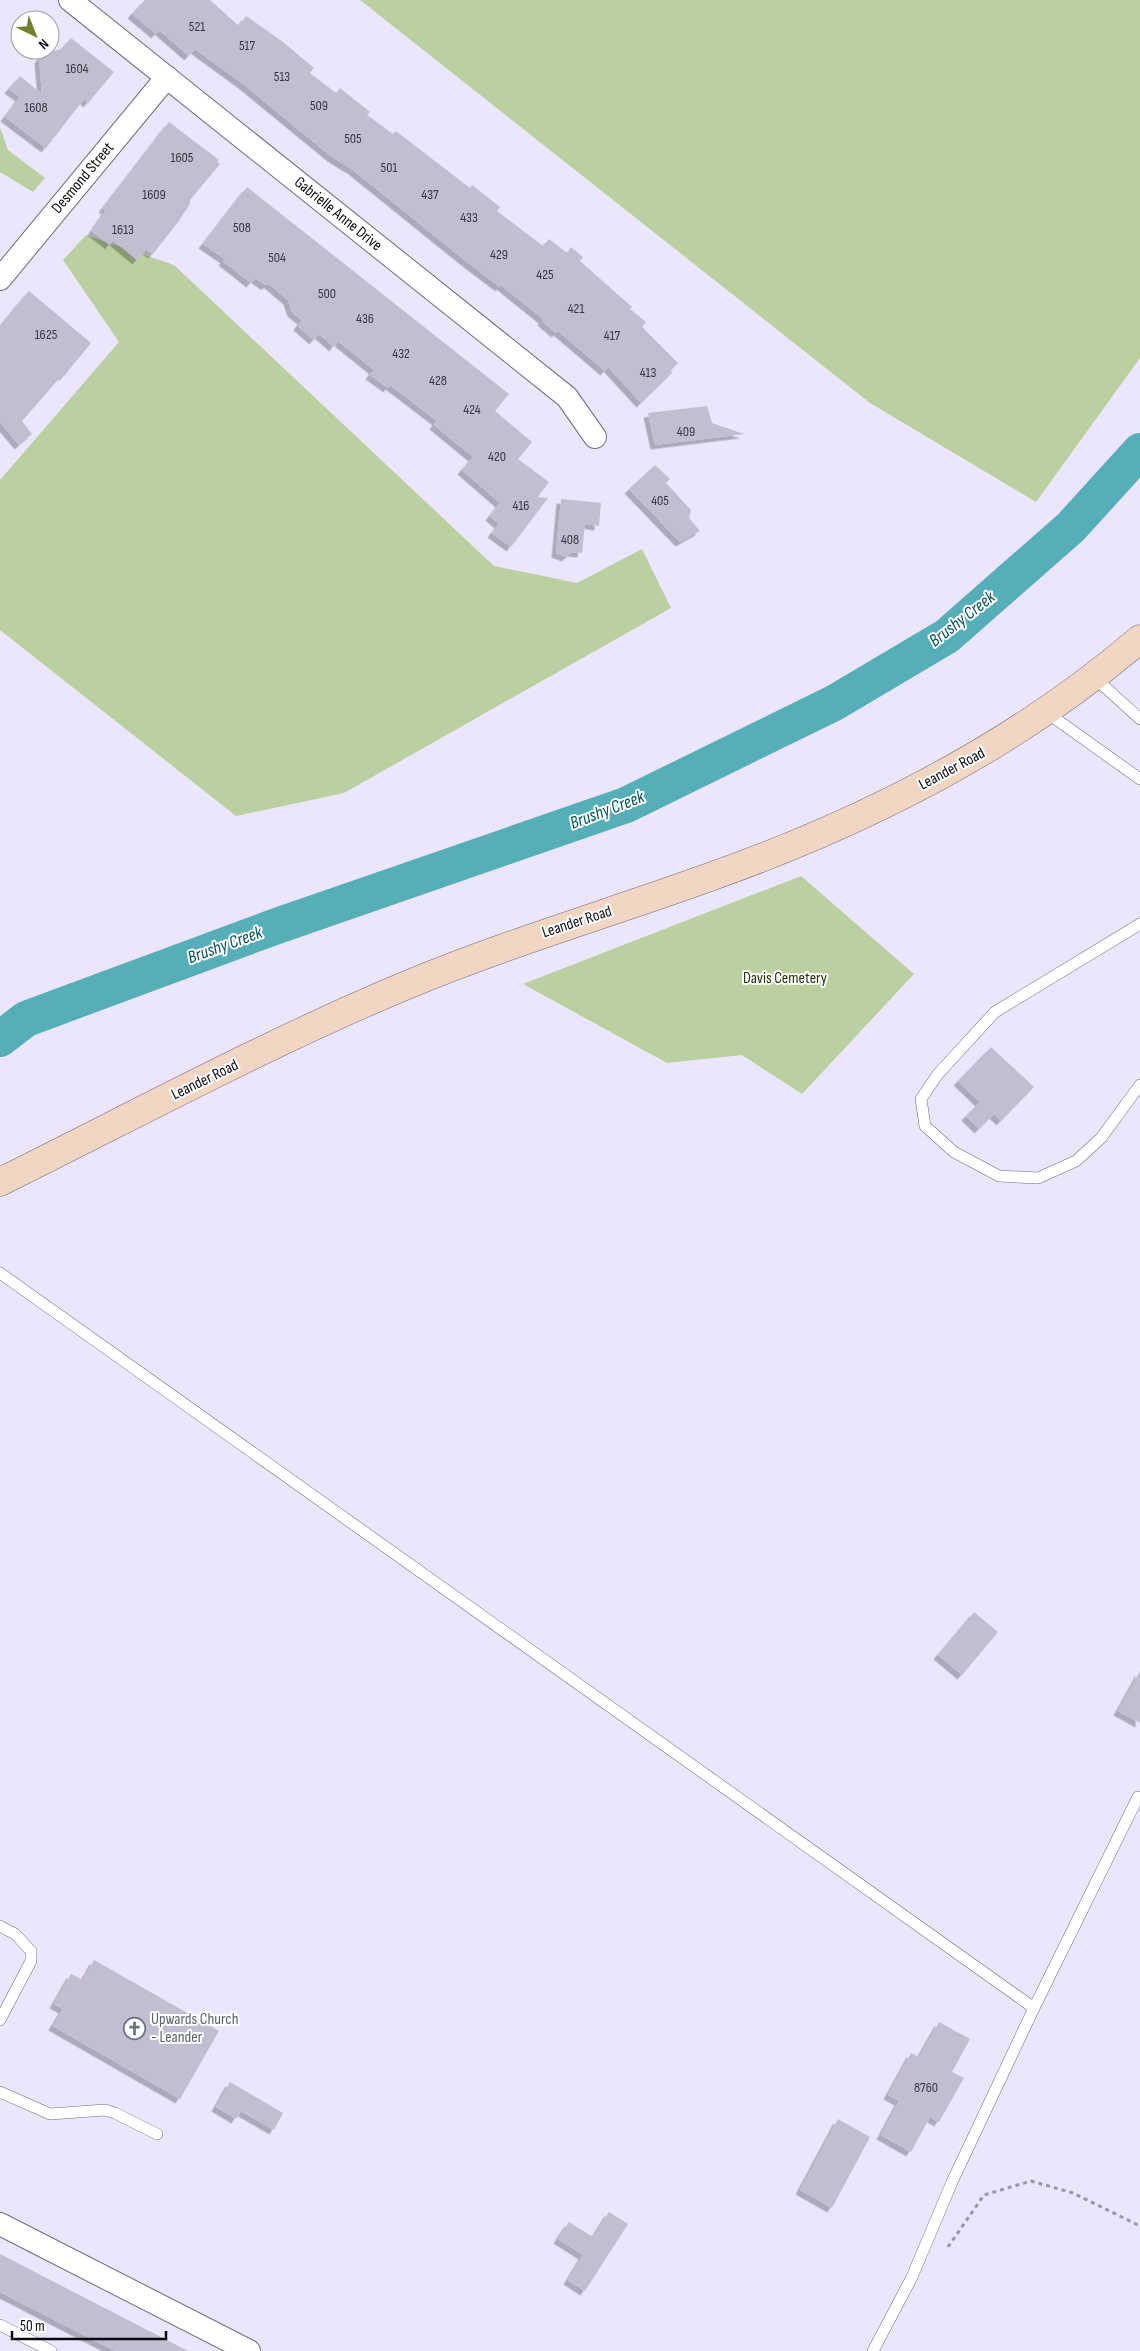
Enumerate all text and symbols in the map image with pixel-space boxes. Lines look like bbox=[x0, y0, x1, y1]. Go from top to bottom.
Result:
north arrow bbox=[10, 10, 60, 60]
house number: 521 bbox=[189, 18, 205, 35]
text: N bbox=[35, 35, 52, 53]
house number: 517 bbox=[239, 37, 255, 54]
house number: 1604 bbox=[65, 60, 89, 77]
house number: 513 bbox=[274, 68, 290, 85]
house number: 509 bbox=[310, 97, 328, 114]
house number: 1608 bbox=[24, 99, 48, 116]
house number: 505 bbox=[344, 130, 362, 147]
street label: Desmond Street bbox=[48, 139, 118, 217]
house number: 1605 bbox=[171, 149, 194, 166]
house number: 501 bbox=[381, 159, 397, 176]
street label: Gabrielle Anne Drive bbox=[290, 173, 386, 255]
house number: 1609 bbox=[142, 186, 166, 203]
house number: 437 bbox=[421, 186, 439, 203]
house number: 433 bbox=[460, 209, 478, 226]
house number: 508 bbox=[233, 219, 251, 236]
house number: 1613 bbox=[112, 221, 134, 238]
house number: 429 bbox=[490, 246, 508, 263]
house number: 504 bbox=[268, 249, 286, 266]
house number: 425 bbox=[536, 266, 554, 283]
house number: 500 bbox=[318, 285, 336, 302]
house number: 421 bbox=[568, 300, 584, 317]
house number: 436 bbox=[356, 310, 374, 327]
house number: 1625 bbox=[35, 326, 58, 343]
house number: 417 bbox=[604, 327, 621, 344]
house number: 432 bbox=[392, 345, 410, 362]
house number: 413 bbox=[640, 364, 656, 381]
house number: 428 bbox=[429, 372, 447, 389]
house number: 424 bbox=[463, 401, 481, 418]
house number: 409 bbox=[677, 423, 695, 440]
house number: 420 bbox=[488, 448, 506, 465]
house number: 405 bbox=[651, 492, 669, 509]
house number: 416 bbox=[513, 497, 529, 514]
house number: 408 bbox=[561, 531, 579, 548]
water label: Brushy Creek bbox=[925, 586, 1000, 651]
street label: Leander Road bbox=[916, 744, 988, 794]
water label: Brushy Creek bbox=[567, 786, 648, 834]
street label: Leander Road bbox=[540, 902, 614, 942]
water label: Brushy Creek bbox=[185, 921, 266, 968]
park label: Davis Cemetery bbox=[743, 969, 827, 988]
street label: Leander Road bbox=[168, 1056, 242, 1104]
place label: Upwards Church - Leander bbox=[151, 2010, 239, 2047]
church icon: Upwards Church - Leander bbox=[123, 2016, 147, 2040]
house number: 8760 bbox=[914, 2079, 938, 2096]
scale bar bbox=[12, 2308, 166, 2340]
text: 50 m bbox=[20, 2317, 45, 2336]

